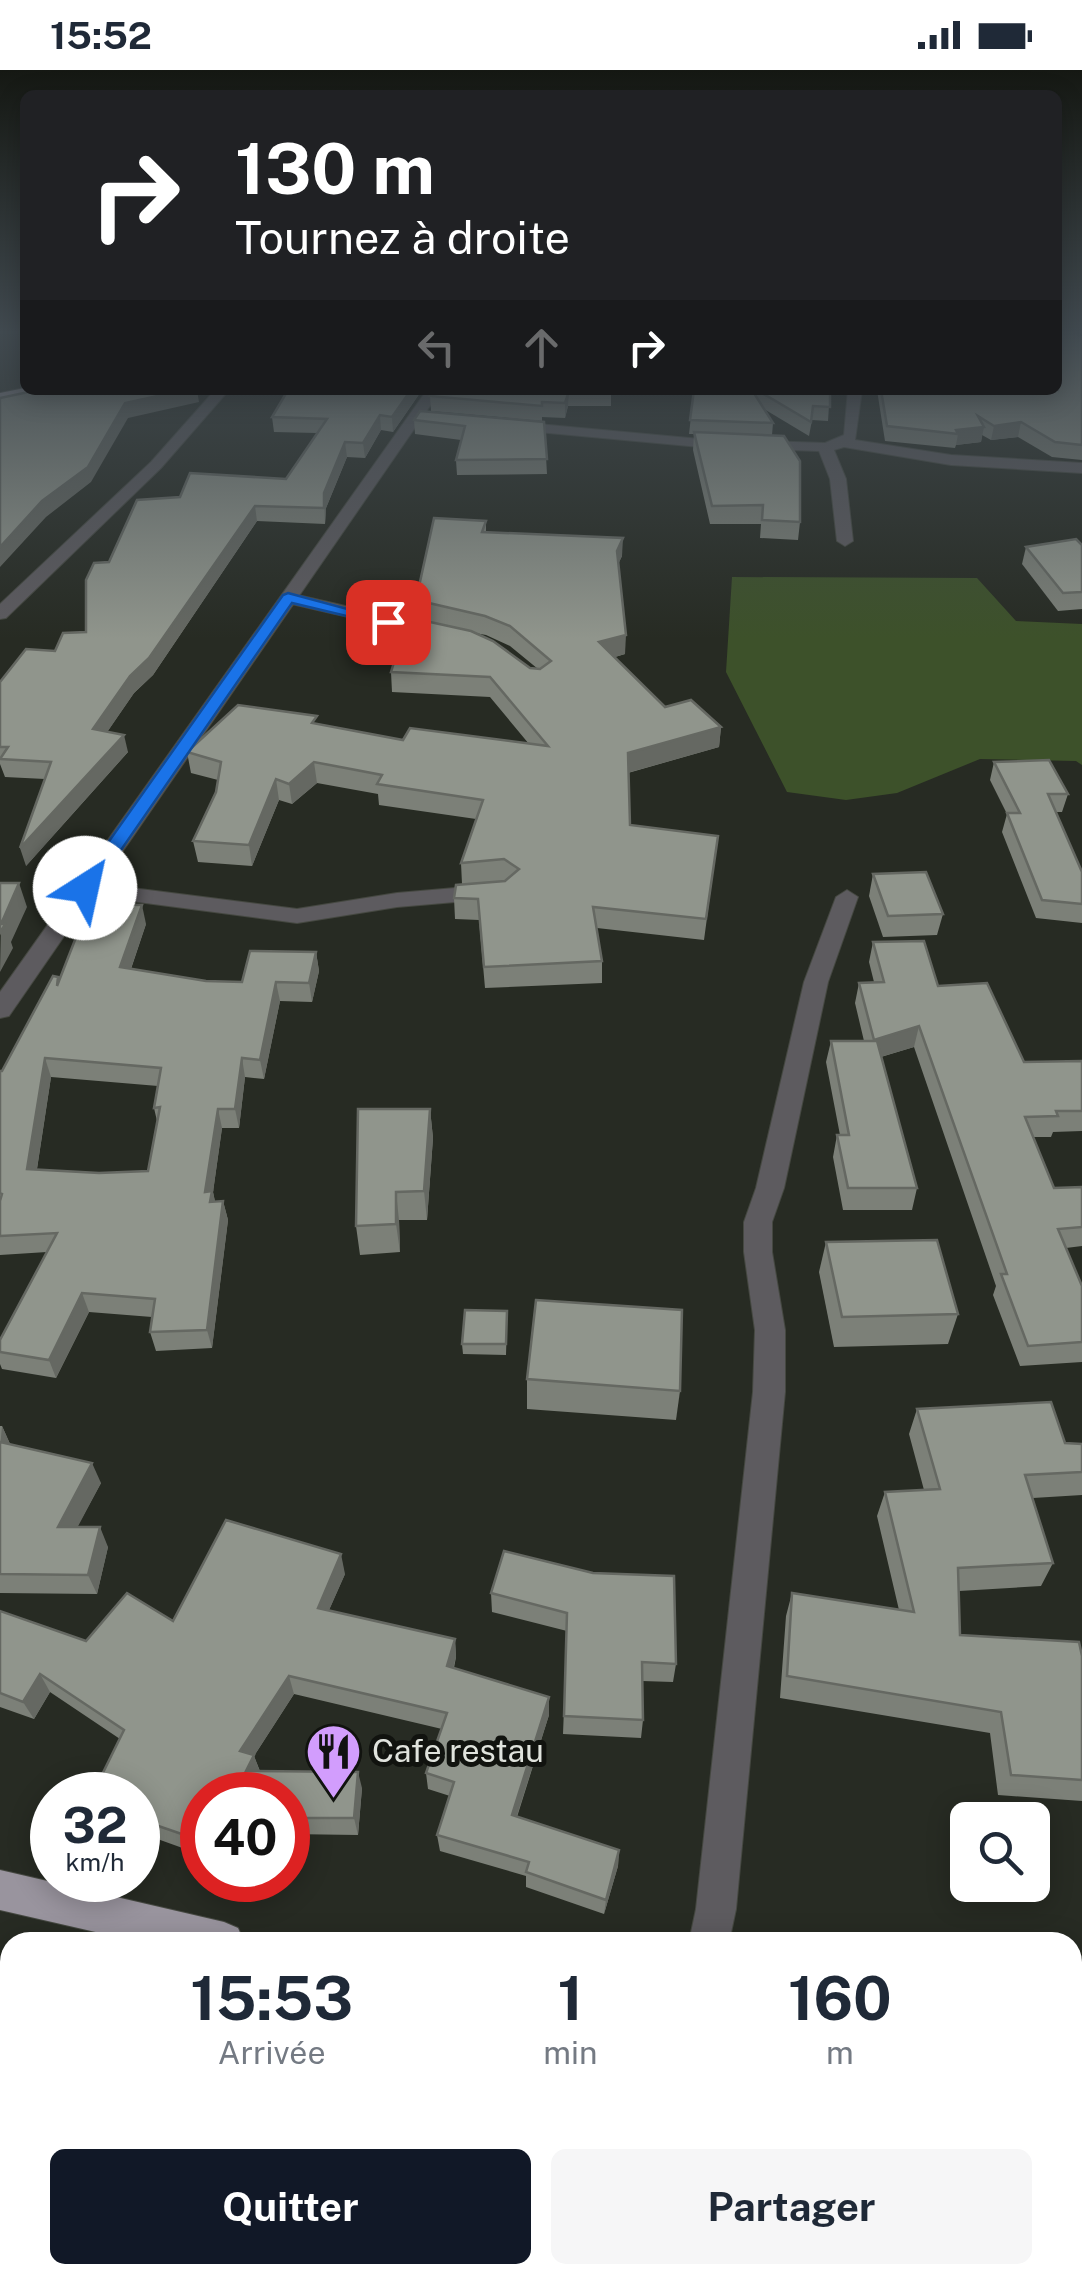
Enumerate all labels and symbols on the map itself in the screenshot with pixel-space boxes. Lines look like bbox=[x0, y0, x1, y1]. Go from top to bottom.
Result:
pin bbox=[346, 580, 431, 665]
position arrow bbox=[33, 836, 137, 940]
restaurant icon: Cafe restau bbox=[303, 1721, 363, 1800]
place label: Cafe restau bbox=[372, 1732, 544, 1769]
speed limit sign: 40 bbox=[180, 1772, 310, 1902]

